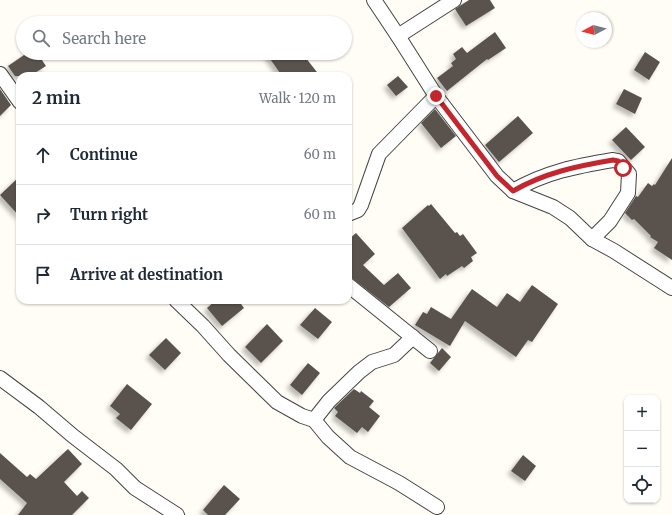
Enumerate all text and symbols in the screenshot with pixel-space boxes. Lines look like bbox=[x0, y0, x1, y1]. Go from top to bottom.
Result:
north arrow bbox=[576, 12, 612, 48]
search box bbox=[16, 16, 352, 60]
icon: search bbox=[30, 27, 52, 49]
text: Search here bbox=[62, 29, 146, 48]
text: 2 min bbox=[32, 87, 80, 109]
route end bbox=[427, 87, 445, 105]
text: Walk · 120 m bbox=[259, 90, 336, 107]
icon: ahead bbox=[32, 144, 54, 166]
text: Continue bbox=[70, 145, 138, 164]
text: 60 m bbox=[304, 146, 336, 163]
route start bbox=[614, 159, 632, 177]
icon: right bbox=[32, 204, 54, 226]
text: Turn right bbox=[70, 205, 148, 224]
text: 60 m bbox=[304, 206, 336, 223]
icon: arrive bbox=[32, 264, 54, 286]
text: Arrive at destination bbox=[70, 265, 223, 284]
map controls bbox=[624, 395, 660, 503]
button: + bbox=[624, 395, 660, 431]
button: − bbox=[624, 431, 660, 467]
button: locate bbox=[624, 467, 660, 503]

